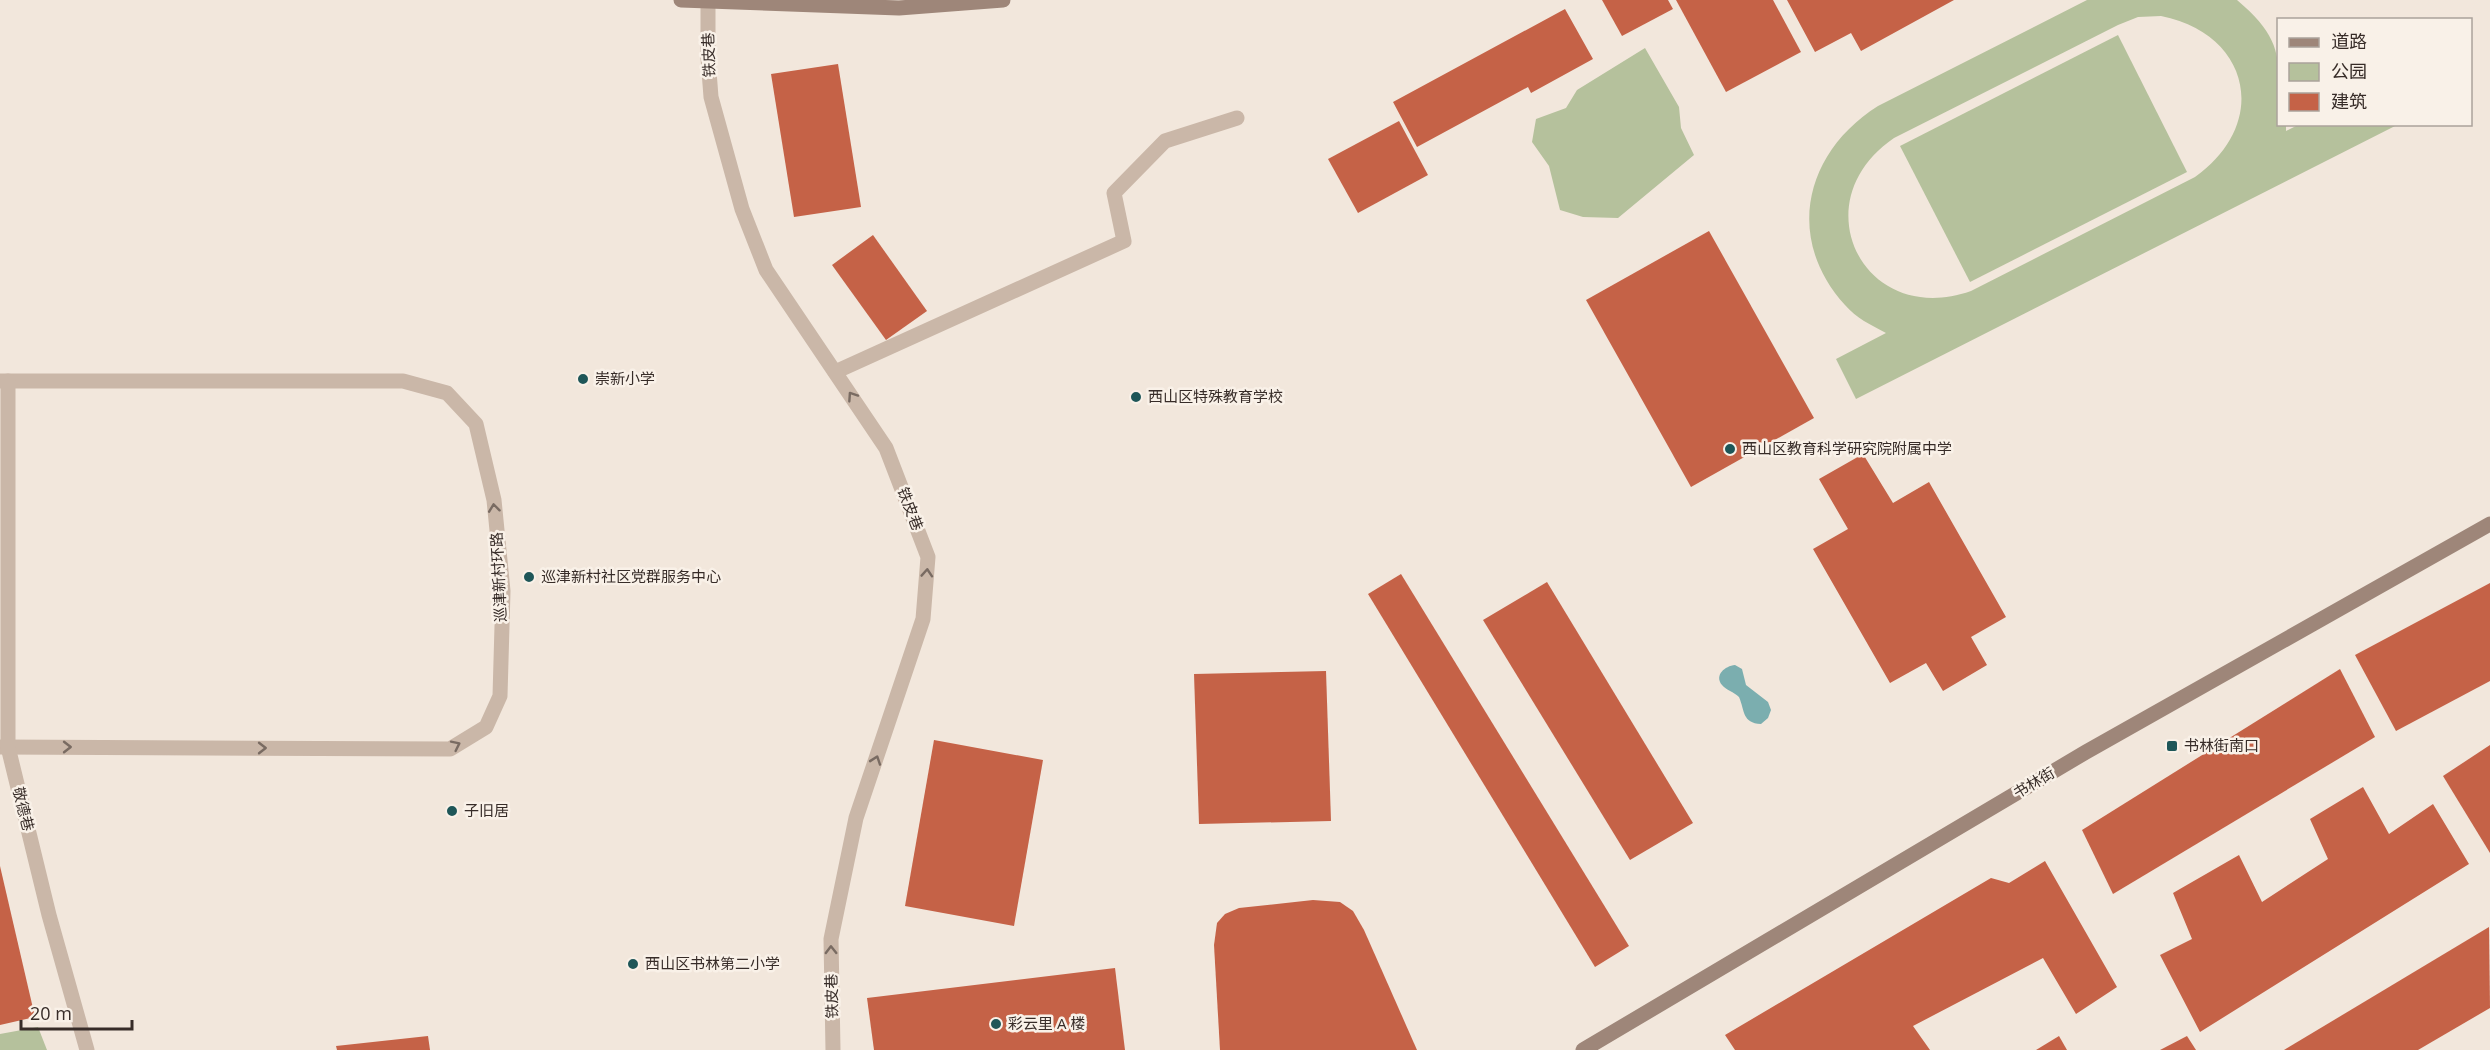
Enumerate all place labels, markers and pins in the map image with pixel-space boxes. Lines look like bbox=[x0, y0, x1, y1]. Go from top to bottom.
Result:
place label: 崇新小学 bbox=[595, 368, 655, 388]
marker: 崇新小学 bbox=[576, 372, 590, 386]
place label: 西山区特殊教育学校 bbox=[1148, 386, 1283, 406]
marker: 西山区特殊教育学校 bbox=[1129, 390, 1143, 404]
place label: 西山区教育科学研究院附属中学 bbox=[1742, 438, 1952, 458]
marker: 西山区教育科学研究院附属中学 bbox=[1723, 442, 1737, 456]
place label: 巡津新村社区党群服务中心 bbox=[541, 566, 721, 586]
marker: 巡津新村社区党群服务中心 bbox=[522, 570, 536, 584]
place label: 书林街南口 bbox=[2184, 735, 2259, 755]
marker: 书林街南口 bbox=[2165, 739, 2179, 753]
place label: 子旧居 bbox=[464, 800, 509, 820]
marker: 子旧居 bbox=[445, 804, 459, 818]
place label: 西山区书林第二小学 bbox=[645, 953, 780, 973]
marker: 西山区书林第二小学 bbox=[626, 957, 640, 971]
place label: 彩云里 A 楼 bbox=[1008, 1013, 1085, 1033]
marker: 彩云里 A 楼 bbox=[989, 1017, 1003, 1031]

